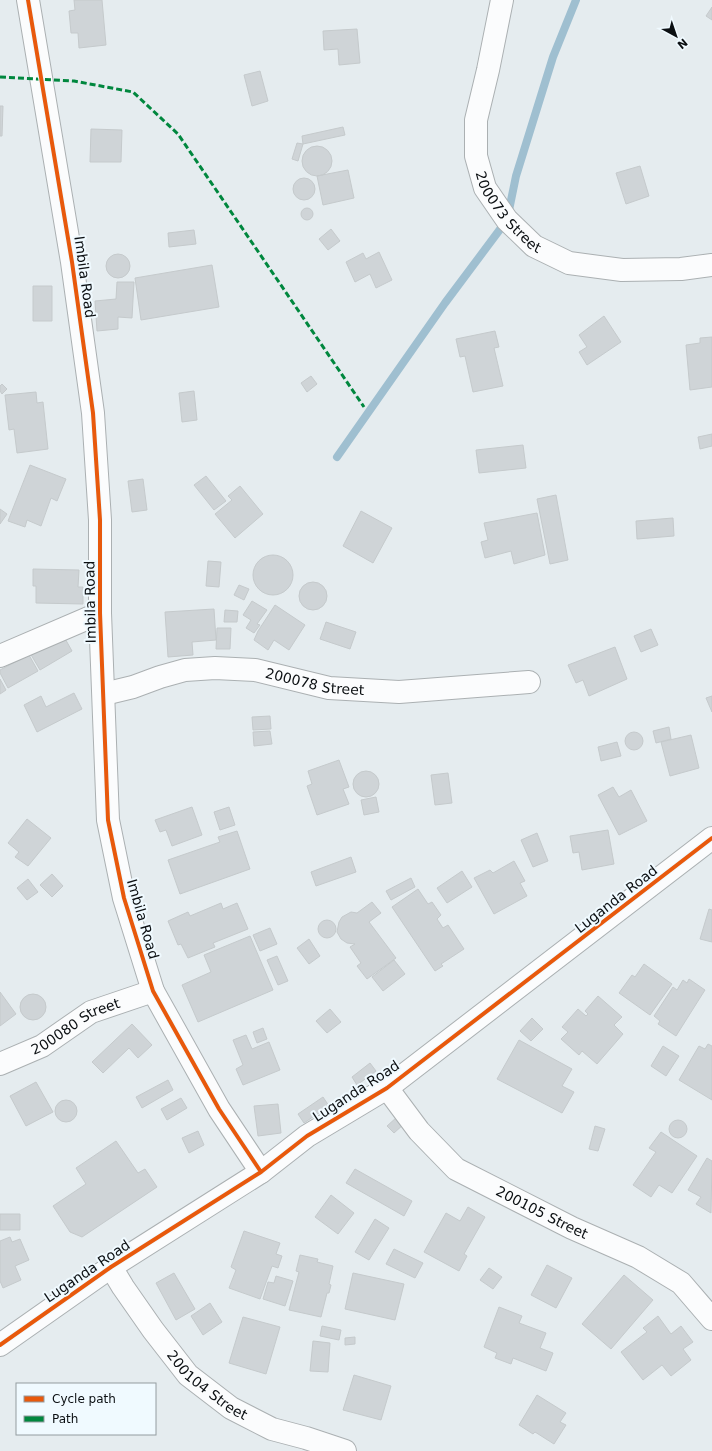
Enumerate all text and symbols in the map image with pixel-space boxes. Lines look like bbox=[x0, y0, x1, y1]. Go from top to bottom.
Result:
north arrow bbox=[656, 16, 696, 56]
text: N bbox=[674, 35, 690, 51]
street label: 200073 Street bbox=[473, 169, 544, 256]
street label: Imbila Road bbox=[71, 235, 99, 319]
street label: Imbila Road bbox=[81, 561, 99, 643]
street label: 200078 Street bbox=[264, 665, 365, 698]
street label: Luganda Road bbox=[572, 862, 660, 936]
street label: Imbila Road bbox=[124, 877, 162, 961]
street label: 200080 Street bbox=[29, 995, 122, 1058]
street label: Luganda Road bbox=[310, 1057, 402, 1125]
street label: 200105 Street bbox=[493, 1183, 591, 1242]
street label: Luganda Road bbox=[41, 1236, 133, 1306]
street label: 200104 Street bbox=[164, 1347, 251, 1423]
legend bbox=[16, 1383, 156, 1435]
text: Cycle path bbox=[52, 1392, 116, 1406]
text: Path bbox=[52, 1412, 78, 1426]

